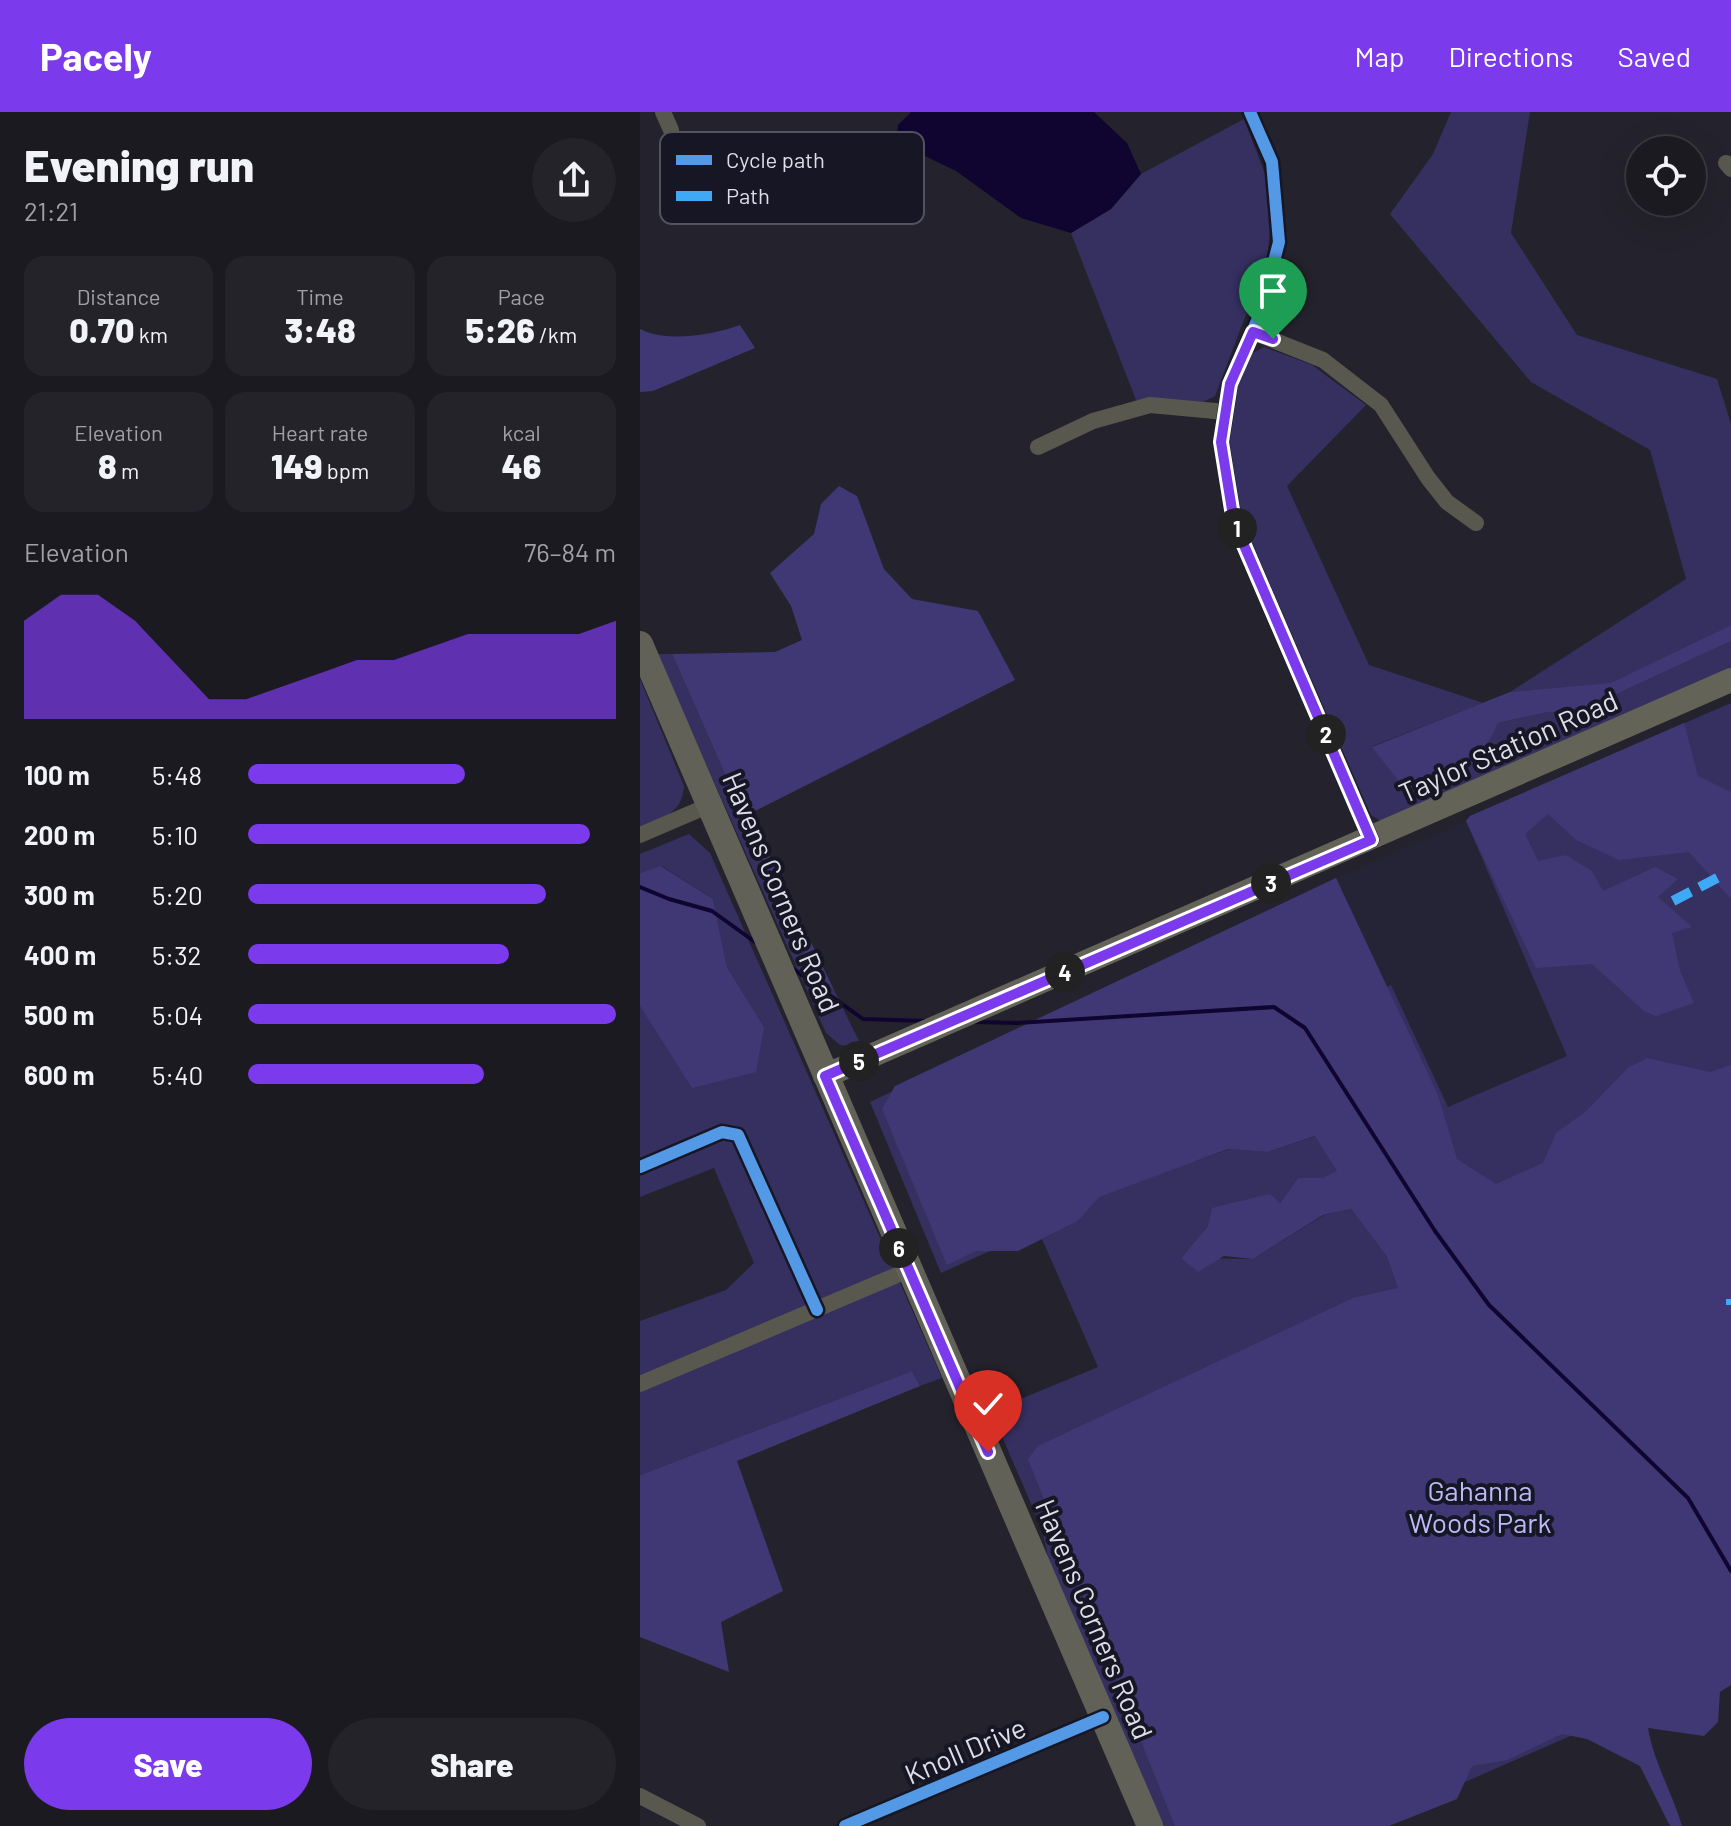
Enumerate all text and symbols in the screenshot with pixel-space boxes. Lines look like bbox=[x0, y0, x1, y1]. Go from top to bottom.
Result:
text: Pacely bbox=[40, 33, 152, 79]
text: Map bbox=[1355, 39, 1404, 73]
text: Directions bbox=[1448, 39, 1574, 73]
text: Saved bbox=[1618, 39, 1691, 73]
legend bbox=[660, 132, 924, 224]
map controls bbox=[1626, 136, 1706, 216]
button: locate bbox=[1626, 136, 1706, 216]
text: Evening run bbox=[24, 138, 254, 191]
button: share bbox=[532, 138, 616, 222]
text: Cycle path bbox=[726, 146, 825, 172]
text: Path bbox=[726, 182, 770, 208]
text: 21:21 bbox=[24, 195, 78, 226]
pin bbox=[1239, 257, 1307, 339]
icon: arrive bbox=[1251, 269, 1295, 313]
text: Distance bbox=[77, 283, 161, 309]
text: Time bbox=[296, 283, 344, 309]
text: Pace bbox=[498, 283, 545, 309]
text: 0.70 bbox=[69, 309, 134, 350]
text: 3:48 bbox=[284, 309, 356, 350]
text: 5:26 bbox=[466, 309, 535, 350]
text: km bbox=[134, 321, 168, 347]
text: /km bbox=[535, 321, 577, 347]
text: Elevation bbox=[74, 419, 163, 445]
text: Heart rate bbox=[272, 419, 368, 445]
text: kcal bbox=[502, 419, 541, 445]
text: 8 bbox=[98, 445, 117, 486]
text: 149 bbox=[271, 445, 322, 486]
text: 46 bbox=[501, 445, 541, 486]
text: m bbox=[117, 457, 139, 483]
text: bpm bbox=[322, 457, 369, 483]
pin: 1 bbox=[1217, 508, 1257, 548]
text: 1 bbox=[1233, 515, 1241, 541]
text: Elevation bbox=[24, 536, 129, 567]
text: 76–84 m bbox=[524, 536, 616, 567]
street label: Taylor Station Road bbox=[1393, 682, 1623, 810]
pin: 2 bbox=[1306, 714, 1346, 754]
text: 2 bbox=[1320, 721, 1332, 747]
text: 100 m bbox=[24, 759, 90, 790]
text: 5:48 bbox=[152, 759, 202, 790]
street label: Havens Corners Road bbox=[716, 767, 848, 1017]
text: 200 m bbox=[24, 819, 95, 850]
text: 5:10 bbox=[152, 819, 198, 850]
pin: 3 bbox=[1251, 863, 1291, 903]
text: 3 bbox=[1265, 870, 1277, 896]
text: 300 m bbox=[24, 879, 95, 910]
text: 5:20 bbox=[152, 879, 203, 910]
text: 400 m bbox=[24, 939, 96, 970]
text: 5:32 bbox=[152, 939, 202, 970]
pin: 4 bbox=[1045, 952, 1085, 992]
text: 4 bbox=[1058, 959, 1072, 985]
text: 500 m bbox=[24, 999, 95, 1030]
text: 5:04 bbox=[152, 999, 203, 1030]
pin: 5 bbox=[839, 1041, 879, 1081]
text: 5 bbox=[853, 1048, 865, 1074]
text: 600 m bbox=[24, 1059, 95, 1090]
text: 5:40 bbox=[152, 1059, 203, 1090]
pin: 6 bbox=[879, 1228, 919, 1268]
text: 6 bbox=[893, 1235, 905, 1261]
pin bbox=[954, 1370, 1022, 1452]
icon: check bbox=[966, 1382, 1010, 1426]
park label: Gahanna Woods Park bbox=[1408, 1473, 1552, 1539]
street label: Havens Corners Road bbox=[1029, 1494, 1161, 1744]
street label: Knoll Drive bbox=[899, 1709, 1031, 1791]
button: Save bbox=[24, 1718, 312, 1810]
button: Share bbox=[328, 1718, 616, 1810]

